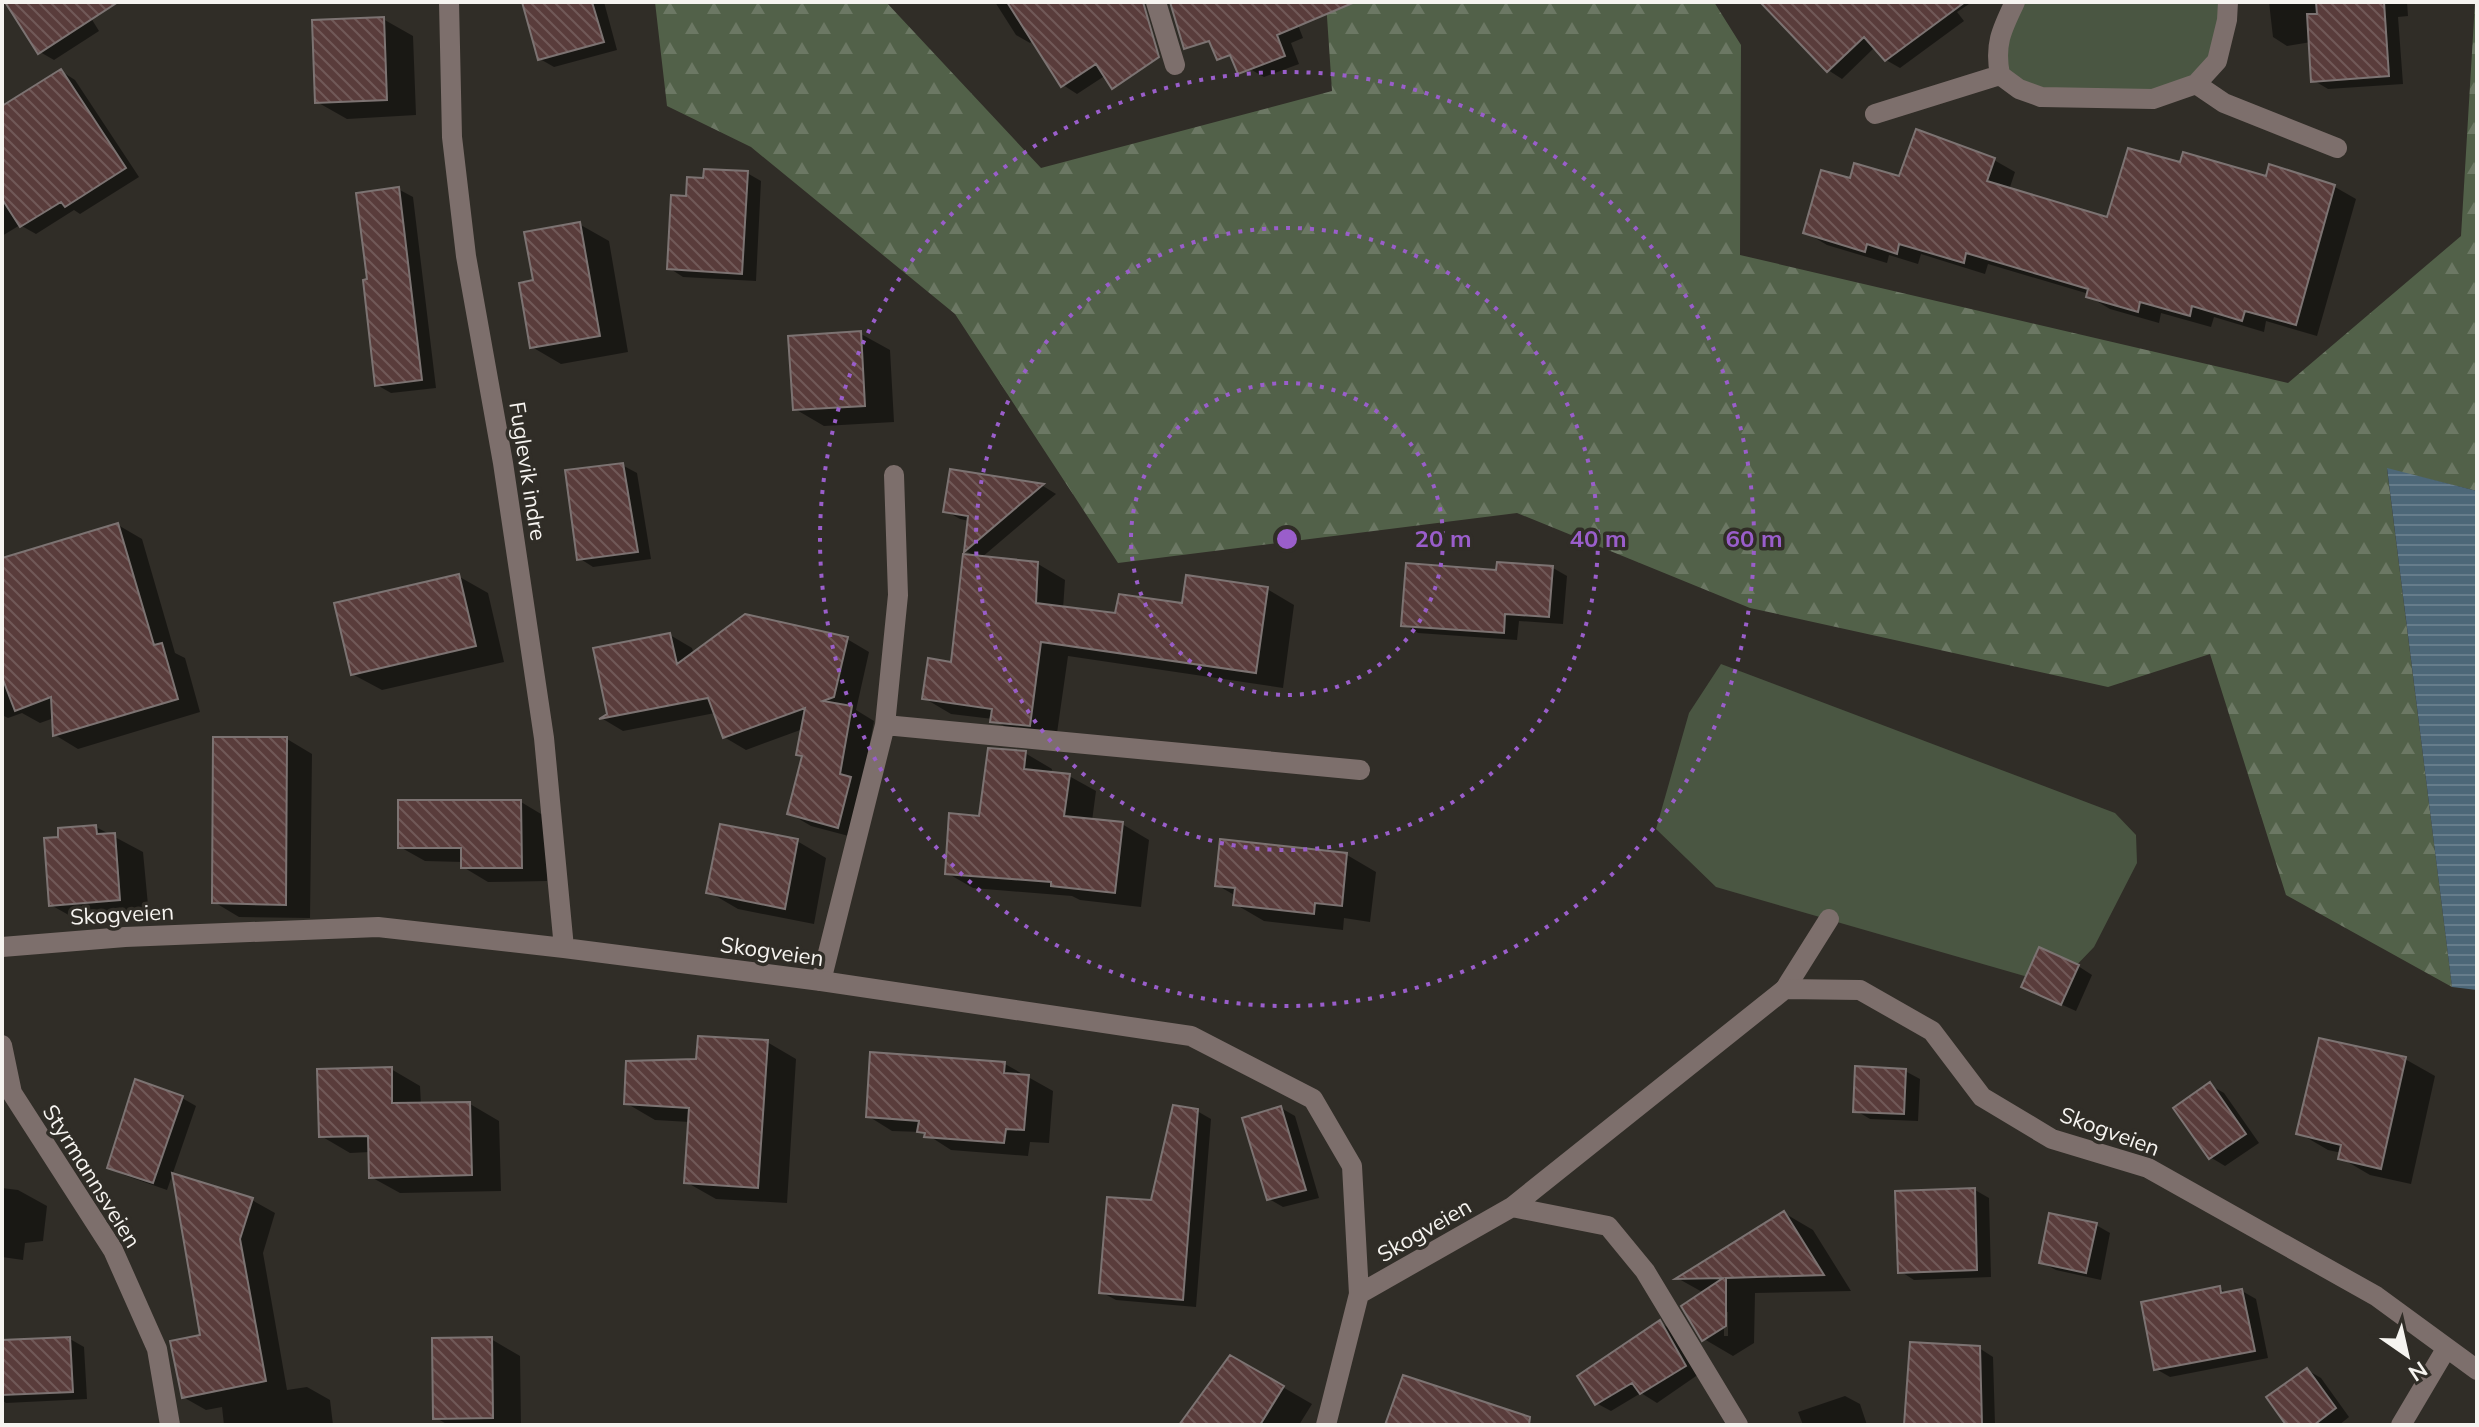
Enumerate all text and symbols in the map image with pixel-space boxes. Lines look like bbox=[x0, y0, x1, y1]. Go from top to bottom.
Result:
street label: Fuglevik indre bbox=[503, 400, 553, 542]
text: 20 m bbox=[1415, 523, 1471, 553]
text: 40 m bbox=[1570, 523, 1626, 553]
text: 60 m bbox=[1726, 523, 1782, 553]
centre of rings bbox=[1273, 525, 1301, 553]
street label: Skogveien bbox=[69, 897, 175, 931]
street label: Skogveien bbox=[718, 930, 826, 972]
street label: Styrmannsveien bbox=[37, 1099, 147, 1253]
street label: Skogveien bbox=[2056, 1100, 2164, 1162]
street label: Skogveien bbox=[1372, 1192, 1476, 1268]
north arrow bbox=[2367, 1315, 2447, 1395]
text: N bbox=[2403, 1355, 2433, 1388]

